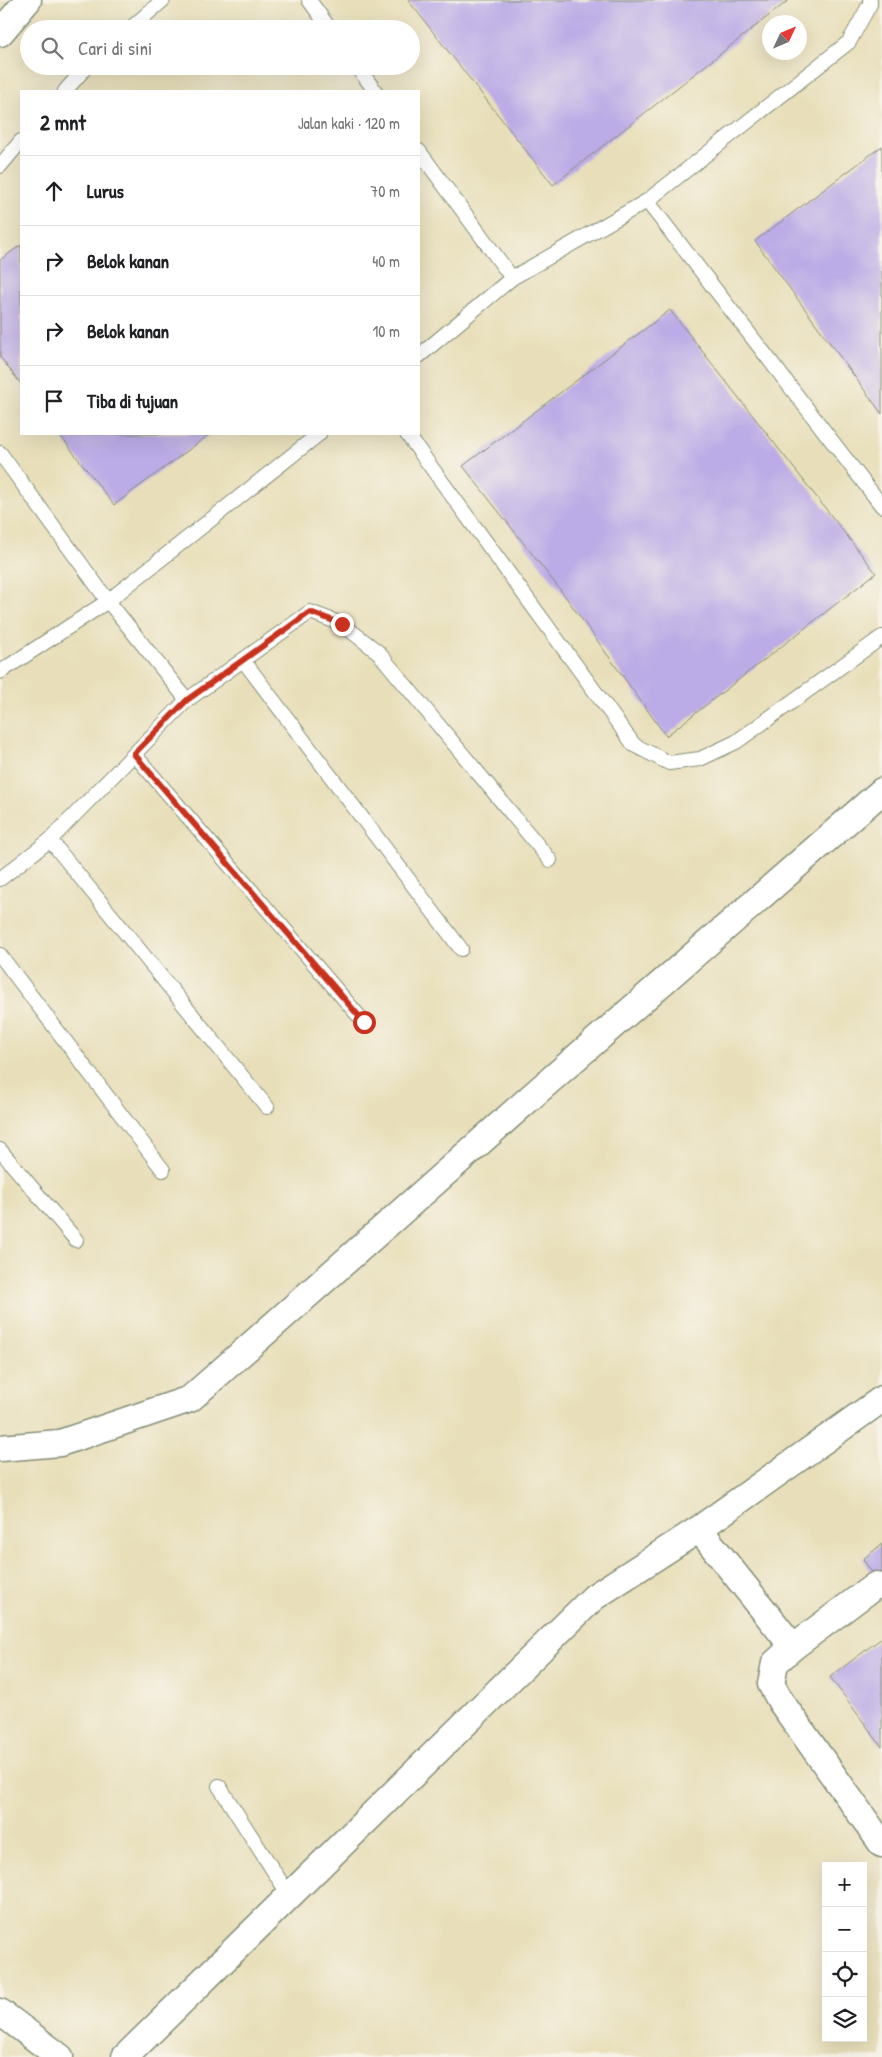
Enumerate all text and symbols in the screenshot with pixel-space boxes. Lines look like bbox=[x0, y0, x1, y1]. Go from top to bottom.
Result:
north arrow bbox=[762, 15, 807, 60]
search box bbox=[20, 20, 420, 75]
icon: search bbox=[38, 34, 66, 62]
text: Cari di sini bbox=[78, 35, 152, 61]
text: 2 mnt bbox=[40, 108, 86, 137]
text: Jalan kaki · 120 m bbox=[298, 112, 400, 134]
icon: ahead bbox=[40, 177, 68, 205]
text: Lurus bbox=[87, 178, 124, 204]
text: 70 m bbox=[370, 180, 400, 202]
icon: right bbox=[40, 247, 68, 275]
text: Belok kanan bbox=[87, 248, 169, 274]
text: 40 m bbox=[372, 250, 400, 272]
icon: right bbox=[40, 317, 68, 345]
text: Belok kanan bbox=[87, 318, 169, 344]
text: 10 m bbox=[372, 320, 400, 342]
icon: arrive bbox=[40, 387, 68, 415]
text: Tiba di tujuan bbox=[87, 388, 178, 414]
route end bbox=[331, 613, 354, 636]
route start bbox=[353, 1011, 376, 1034]
map controls bbox=[822, 1862, 867, 2042]
button: + bbox=[822, 1862, 867, 1907]
button: − bbox=[822, 1907, 867, 1952]
button: locate bbox=[822, 1952, 867, 1997]
button: layers bbox=[822, 1997, 867, 2042]

